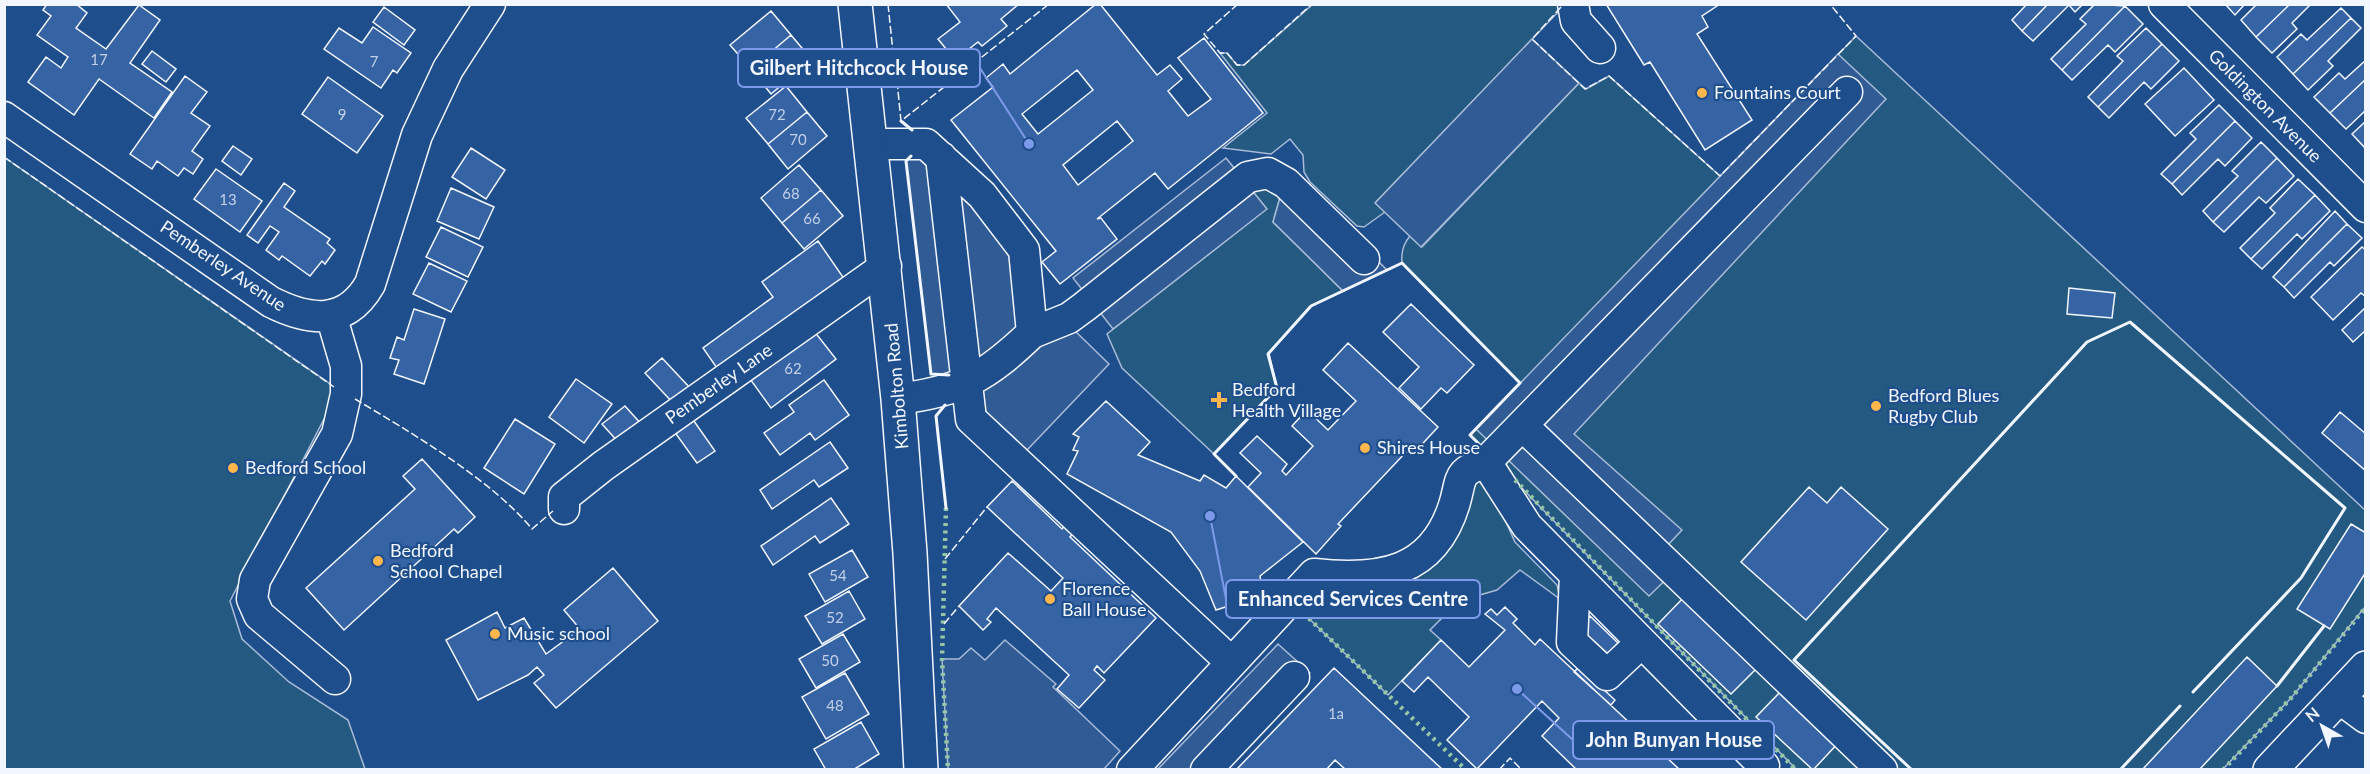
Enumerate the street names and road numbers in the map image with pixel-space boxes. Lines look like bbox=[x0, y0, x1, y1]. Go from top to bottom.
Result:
street label: Goldington Avenue bbox=[2204, 44, 2327, 167]
street label: Pemberley Avenue bbox=[157, 215, 291, 315]
street label: Kimbolton Road bbox=[880, 322, 912, 450]
street label: Pemberley Lane bbox=[661, 338, 776, 428]

